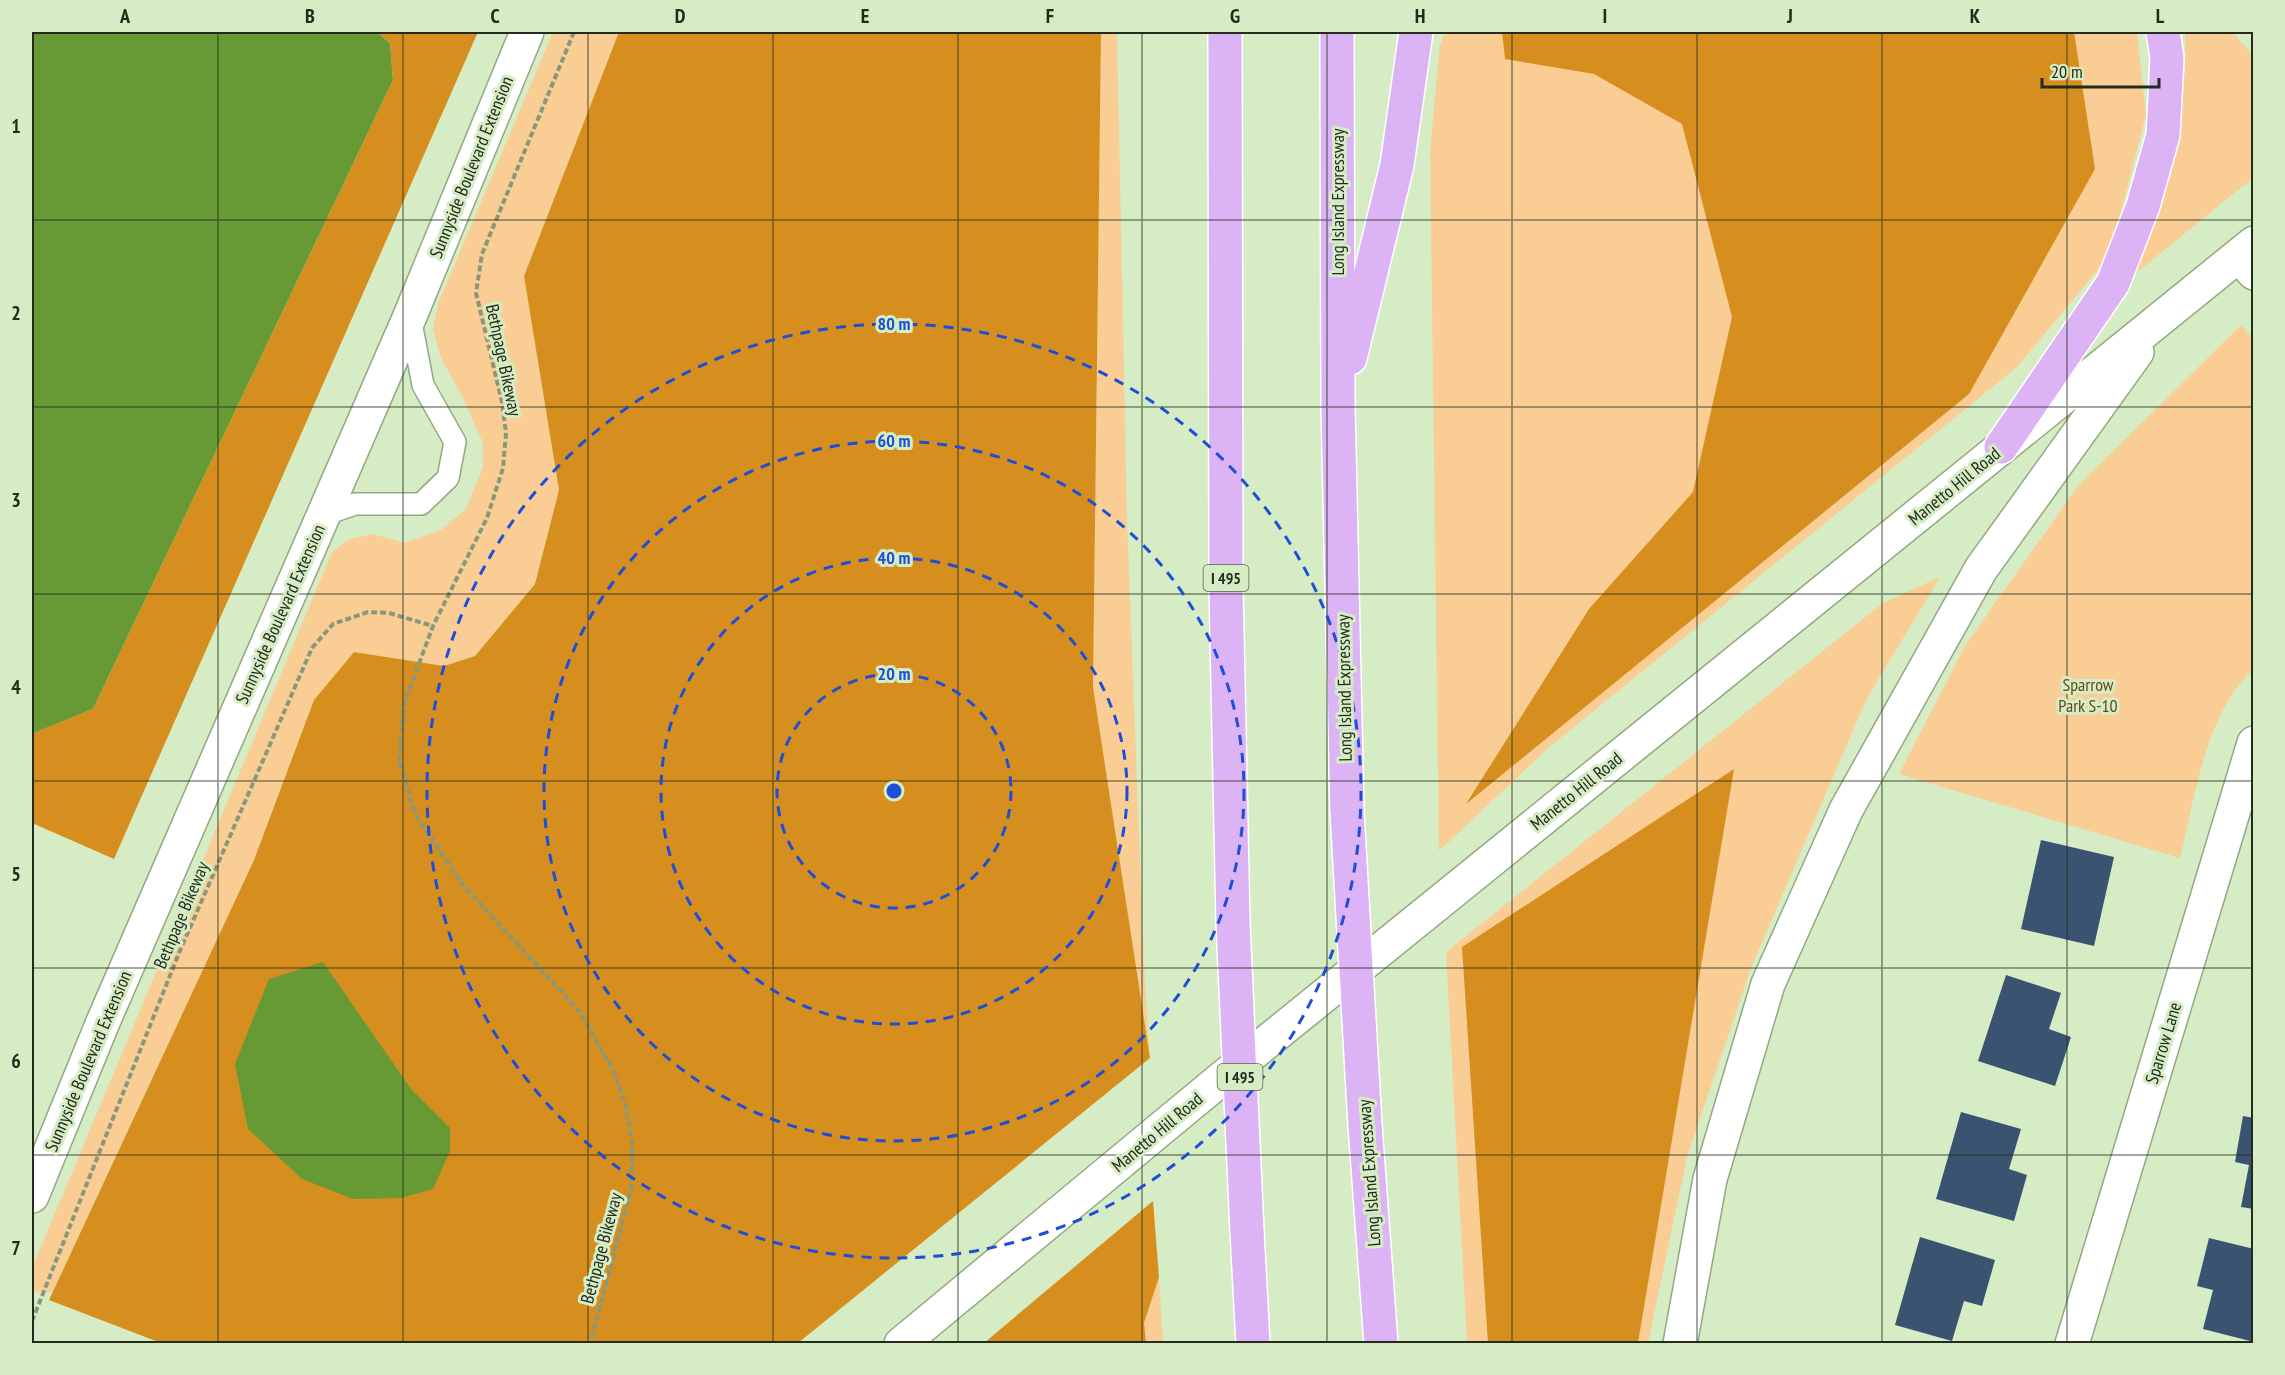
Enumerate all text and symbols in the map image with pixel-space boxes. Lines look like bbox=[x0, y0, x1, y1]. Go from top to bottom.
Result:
text: A bbox=[119, 3, 131, 29]
text: B bbox=[305, 3, 315, 29]
text: C bbox=[490, 3, 500, 29]
text: D bbox=[675, 3, 686, 29]
text: E bbox=[861, 3, 869, 29]
text: F bbox=[1046, 3, 1054, 29]
text: G bbox=[1230, 3, 1240, 29]
text: H bbox=[1415, 3, 1425, 29]
text: I bbox=[1603, 3, 1607, 29]
text: J bbox=[1786, 3, 1793, 29]
text: K bbox=[1970, 3, 1981, 29]
text: L bbox=[2156, 3, 2165, 29]
scale bar bbox=[2042, 51, 2159, 89]
text: 20 m bbox=[2051, 60, 2083, 83]
street label: Sunnyside Boulevard Extension bbox=[424, 73, 518, 261]
text: 1 bbox=[11, 113, 21, 139]
street label: Long Island Expressway bbox=[1326, 128, 1349, 276]
text: 2 bbox=[11, 300, 21, 326]
street label: Bethpage Bikeway bbox=[481, 302, 527, 418]
text: 80 m bbox=[878, 312, 910, 335]
text: 60 m bbox=[878, 429, 910, 452]
street label: Manetto Hill Road bbox=[1903, 442, 2005, 530]
text: 3 bbox=[11, 487, 21, 513]
street label: Sunnyside Boulevard Extension bbox=[230, 521, 330, 707]
text: 40 m bbox=[878, 546, 910, 569]
road number: I 495 bbox=[1204, 565, 1248, 591]
street label: Long Island Expressway bbox=[1331, 614, 1357, 762]
text: 20 m bbox=[878, 662, 910, 685]
park label: Sparrow Park S-10 bbox=[2058, 673, 2118, 717]
text: 4 bbox=[11, 674, 21, 700]
street label: Manetto Hill Road bbox=[1525, 747, 1627, 835]
centre of rings bbox=[884, 781, 904, 801]
street label: Bethpage Bikeway bbox=[148, 858, 214, 972]
text: 5 bbox=[11, 861, 21, 887]
street label: Sunnyside Boulevard Extension bbox=[39, 967, 137, 1155]
street label: Sparrow Lane bbox=[2140, 999, 2186, 1087]
text: 6 bbox=[11, 1048, 21, 1074]
road number: I 495 bbox=[1218, 1064, 1262, 1090]
street label: Manetto Hill Road bbox=[1107, 1087, 1207, 1177]
street label: Long Island Expressway bbox=[1352, 1099, 1386, 1247]
street label: Bethpage Bikeway bbox=[575, 1190, 627, 1306]
text: 7 bbox=[11, 1235, 21, 1261]

